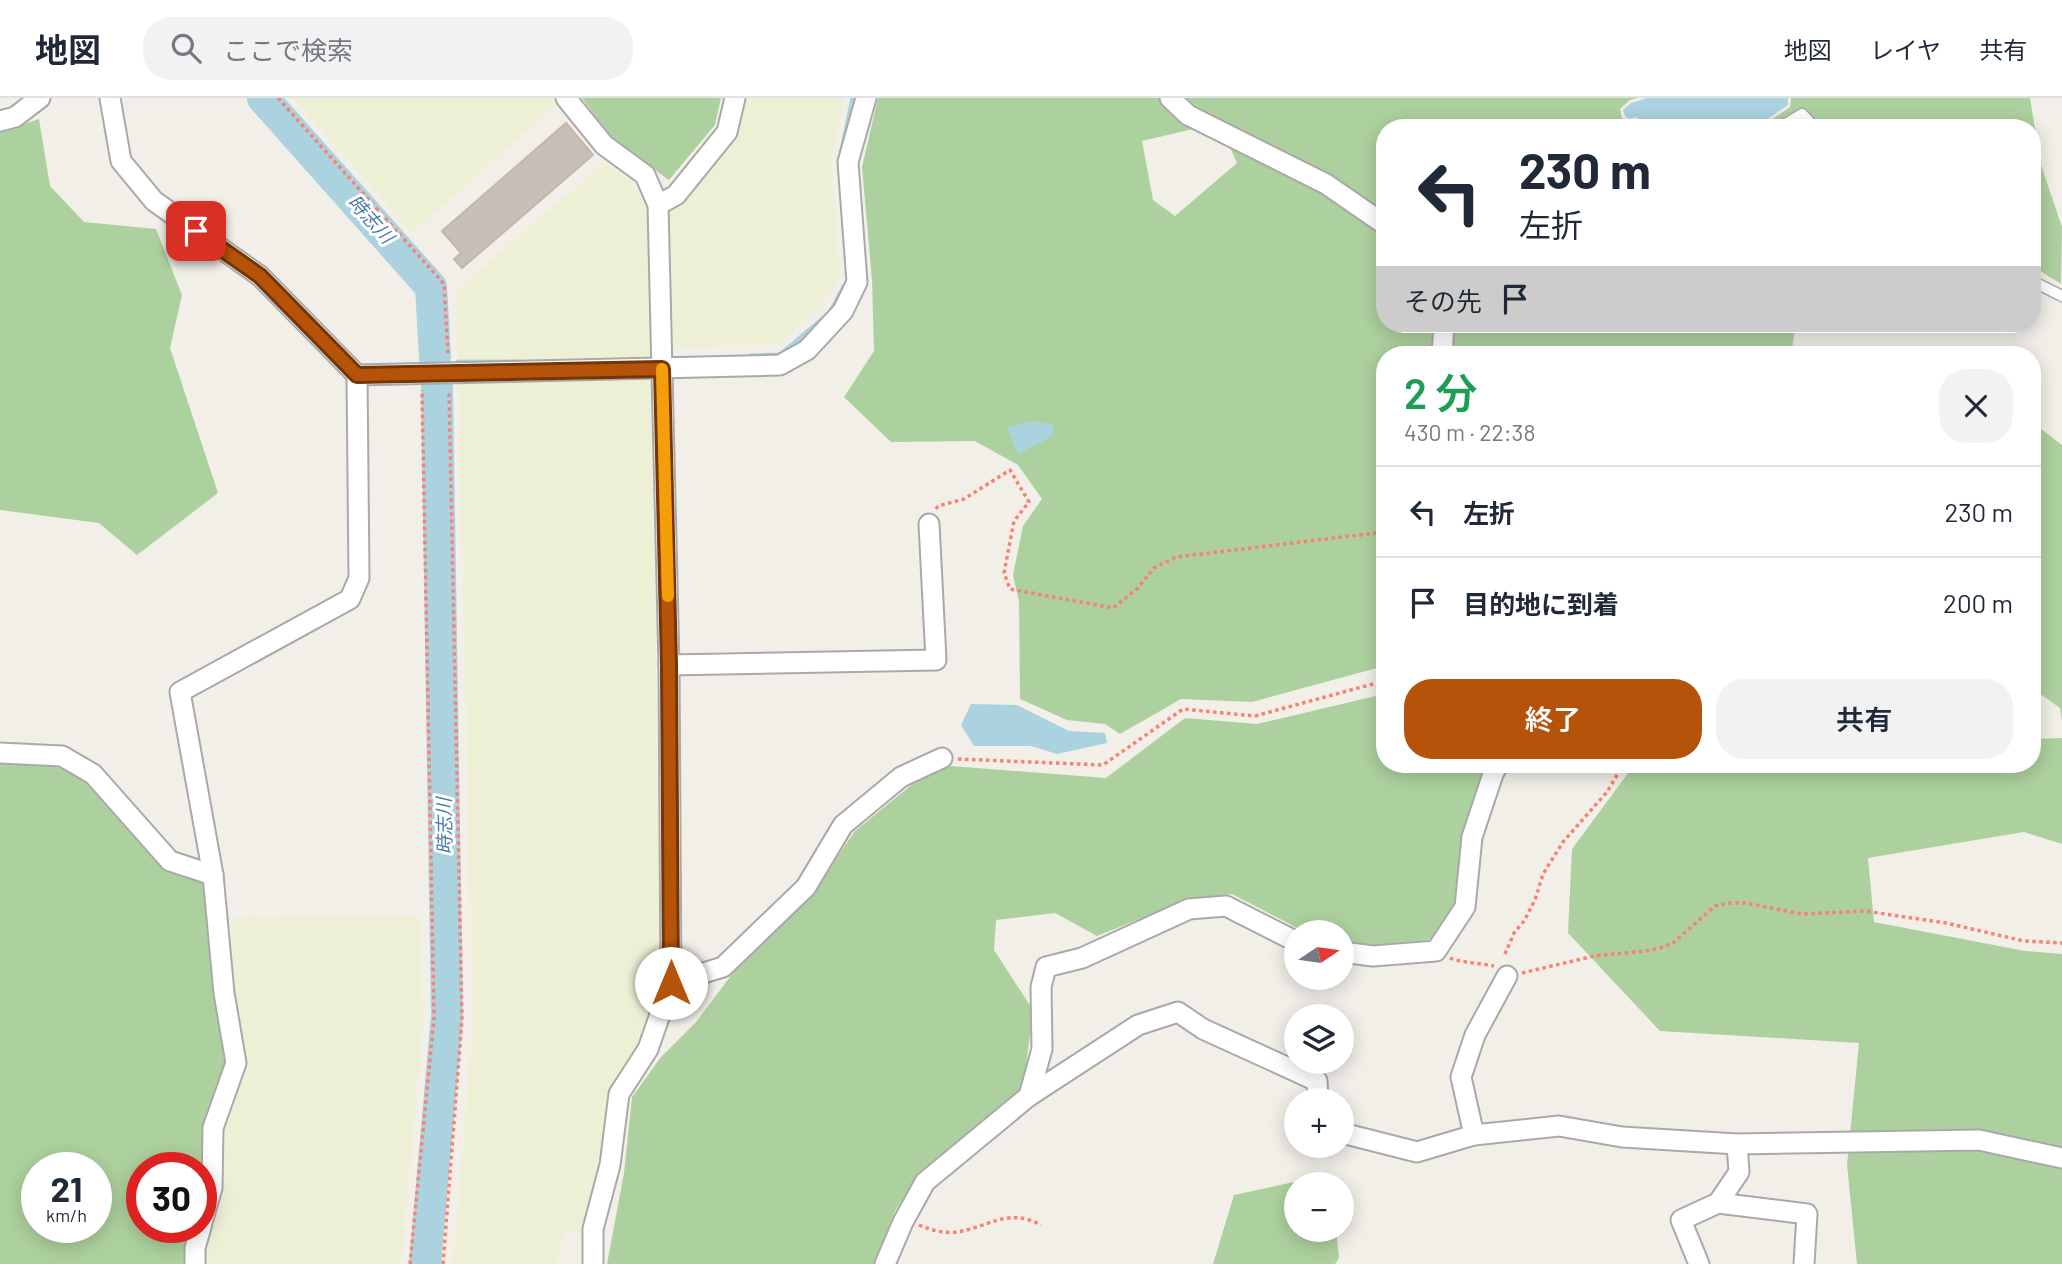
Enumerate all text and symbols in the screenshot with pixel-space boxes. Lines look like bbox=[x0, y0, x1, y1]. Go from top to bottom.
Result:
search box bbox=[143, 17, 633, 80]
text: 地図 bbox=[35, 29, 101, 69]
icon: search bbox=[167, 29, 205, 67]
text: ここで検索 bbox=[223, 34, 353, 65]
text: 地図 bbox=[1784, 35, 1832, 64]
text: レイヤ bbox=[1870, 35, 1941, 64]
text: 共有 bbox=[1979, 35, 2027, 64]
text: 230 m bbox=[1519, 140, 1651, 199]
icon: left bbox=[1404, 147, 1495, 238]
water label: 時志川 bbox=[344, 190, 400, 249]
pin bbox=[166, 201, 226, 261]
text: 左折 bbox=[1519, 205, 1583, 243]
icon: arrive bbox=[177, 212, 215, 250]
icon: arrive bbox=[1496, 280, 1534, 318]
text: その先 bbox=[1404, 285, 1482, 316]
text: 2 分 bbox=[1404, 367, 1478, 417]
button: close bbox=[1939, 369, 2013, 443]
text: 430 m · 22:38 bbox=[1404, 418, 1535, 446]
icon: left bbox=[1404, 493, 1442, 531]
text: 230 m bbox=[1944, 496, 2013, 527]
text: 左折 bbox=[1463, 497, 1515, 528]
icon: arrive bbox=[1404, 584, 1442, 622]
text: 200 m bbox=[1943, 587, 2013, 618]
text: 目的地に到着 bbox=[1463, 588, 1619, 619]
button: 終了 bbox=[1404, 679, 1702, 759]
button: 共有 bbox=[1716, 679, 2013, 759]
water label: 時志川 bbox=[431, 795, 455, 855]
north arrow bbox=[1284, 920, 1354, 990]
map controls bbox=[1284, 920, 1354, 1242]
position arrow bbox=[634, 946, 708, 1020]
button: layers bbox=[1284, 1004, 1354, 1074]
button: + bbox=[1284, 1088, 1354, 1158]
speed limit sign: 30 bbox=[126, 1152, 217, 1243]
text: 21 bbox=[51, 1167, 82, 1209]
button: − bbox=[1284, 1172, 1354, 1242]
text: km/h bbox=[46, 1204, 87, 1226]

